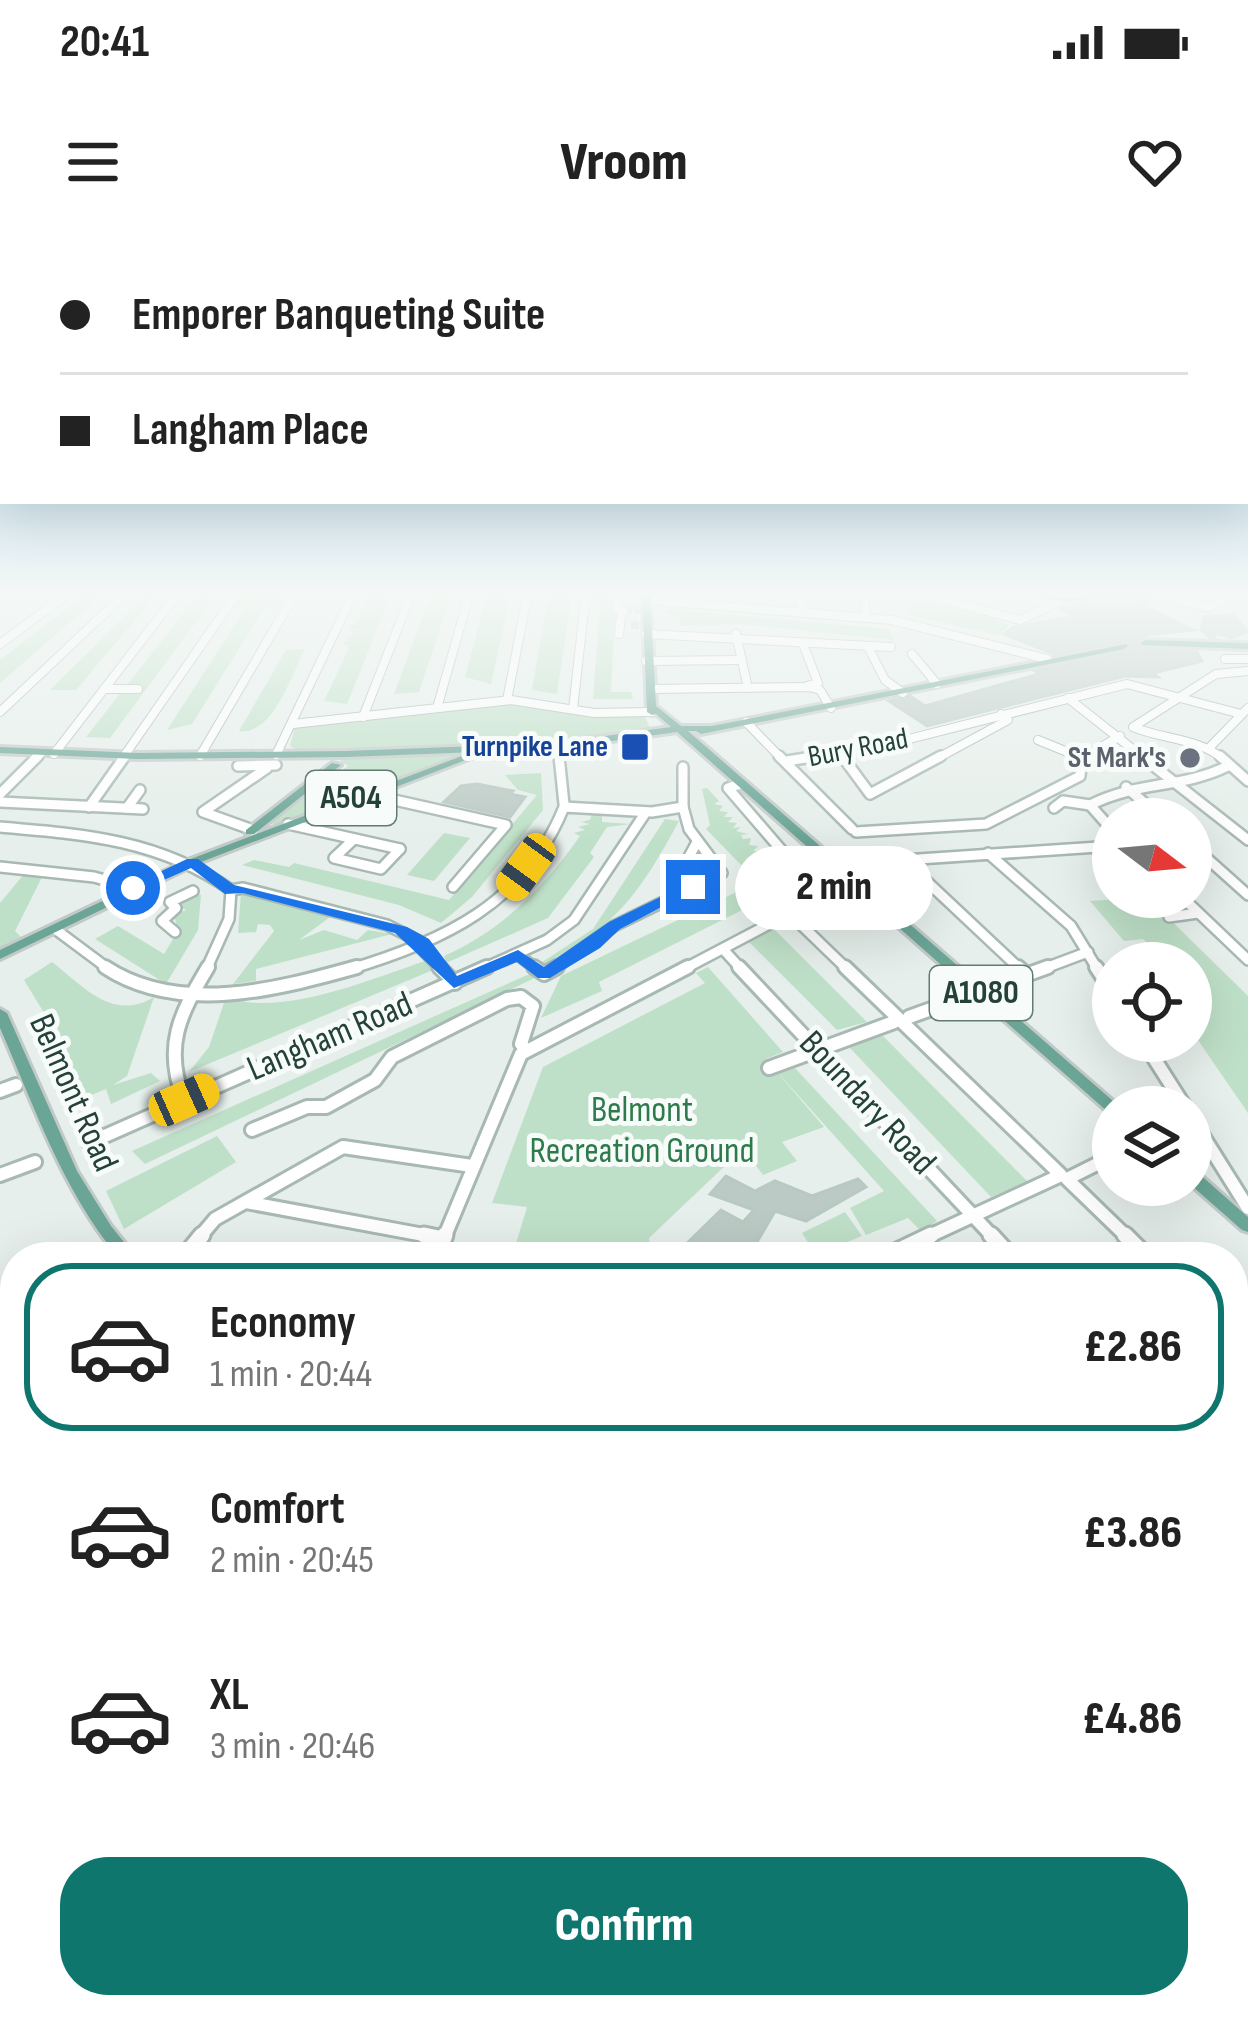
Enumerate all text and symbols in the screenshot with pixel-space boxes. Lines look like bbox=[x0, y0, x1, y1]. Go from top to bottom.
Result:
text: 20:41 bbox=[60, 15, 149, 70]
icon: menu bbox=[60, 129, 126, 195]
icon: heart bbox=[1122, 129, 1188, 195]
text: Vroom bbox=[560, 130, 688, 195]
text: Emporer Banqueting Suite bbox=[132, 288, 545, 343]
text: Langham Place bbox=[132, 403, 369, 458]
street label: Bury Road bbox=[805, 721, 911, 775]
place label: Turnpike Lane bbox=[462, 729, 608, 765]
marker: Turnpike Lane bbox=[619, 731, 651, 763]
place label: St Mark's bbox=[1068, 740, 1166, 776]
marker: St Mark's bbox=[1177, 745, 1203, 771]
road number: A504 bbox=[306, 771, 396, 825]
north arrow bbox=[1092, 798, 1212, 918]
map controls bbox=[1092, 798, 1212, 1206]
car bbox=[490, 827, 562, 907]
callout: 2 min bbox=[735, 845, 933, 929]
route end bbox=[666, 860, 720, 914]
route start bbox=[106, 861, 160, 915]
text: 2 min bbox=[796, 864, 872, 911]
button: locate bbox=[1092, 942, 1212, 1062]
road number: A1080 bbox=[930, 966, 1032, 1020]
street label: Langham Road bbox=[241, 983, 419, 1091]
street label: Belmont Road bbox=[19, 1008, 127, 1178]
street label: Boundary Road bbox=[790, 1022, 944, 1184]
car bbox=[144, 1069, 224, 1131]
button: layers bbox=[1092, 1086, 1212, 1206]
park label: Belmont Recreation Ground bbox=[530, 1089, 754, 1173]
icon: car bbox=[66, 1293, 174, 1401]
text: Economy bbox=[210, 1296, 356, 1351]
text: £2.86 bbox=[1084, 1320, 1182, 1375]
text: 1 min · 20:44 bbox=[210, 1351, 372, 1398]
icon: car bbox=[66, 1479, 174, 1587]
text: Comfort bbox=[210, 1482, 345, 1537]
text: £3.86 bbox=[1083, 1506, 1182, 1561]
text: 2 min · 20:45 bbox=[210, 1537, 374, 1584]
icon: car bbox=[66, 1665, 174, 1773]
text: XL bbox=[210, 1668, 249, 1723]
text: £4.86 bbox=[1082, 1692, 1182, 1747]
text: 3 min · 20:46 bbox=[210, 1723, 375, 1770]
button: Confirm bbox=[60, 1857, 1188, 1995]

